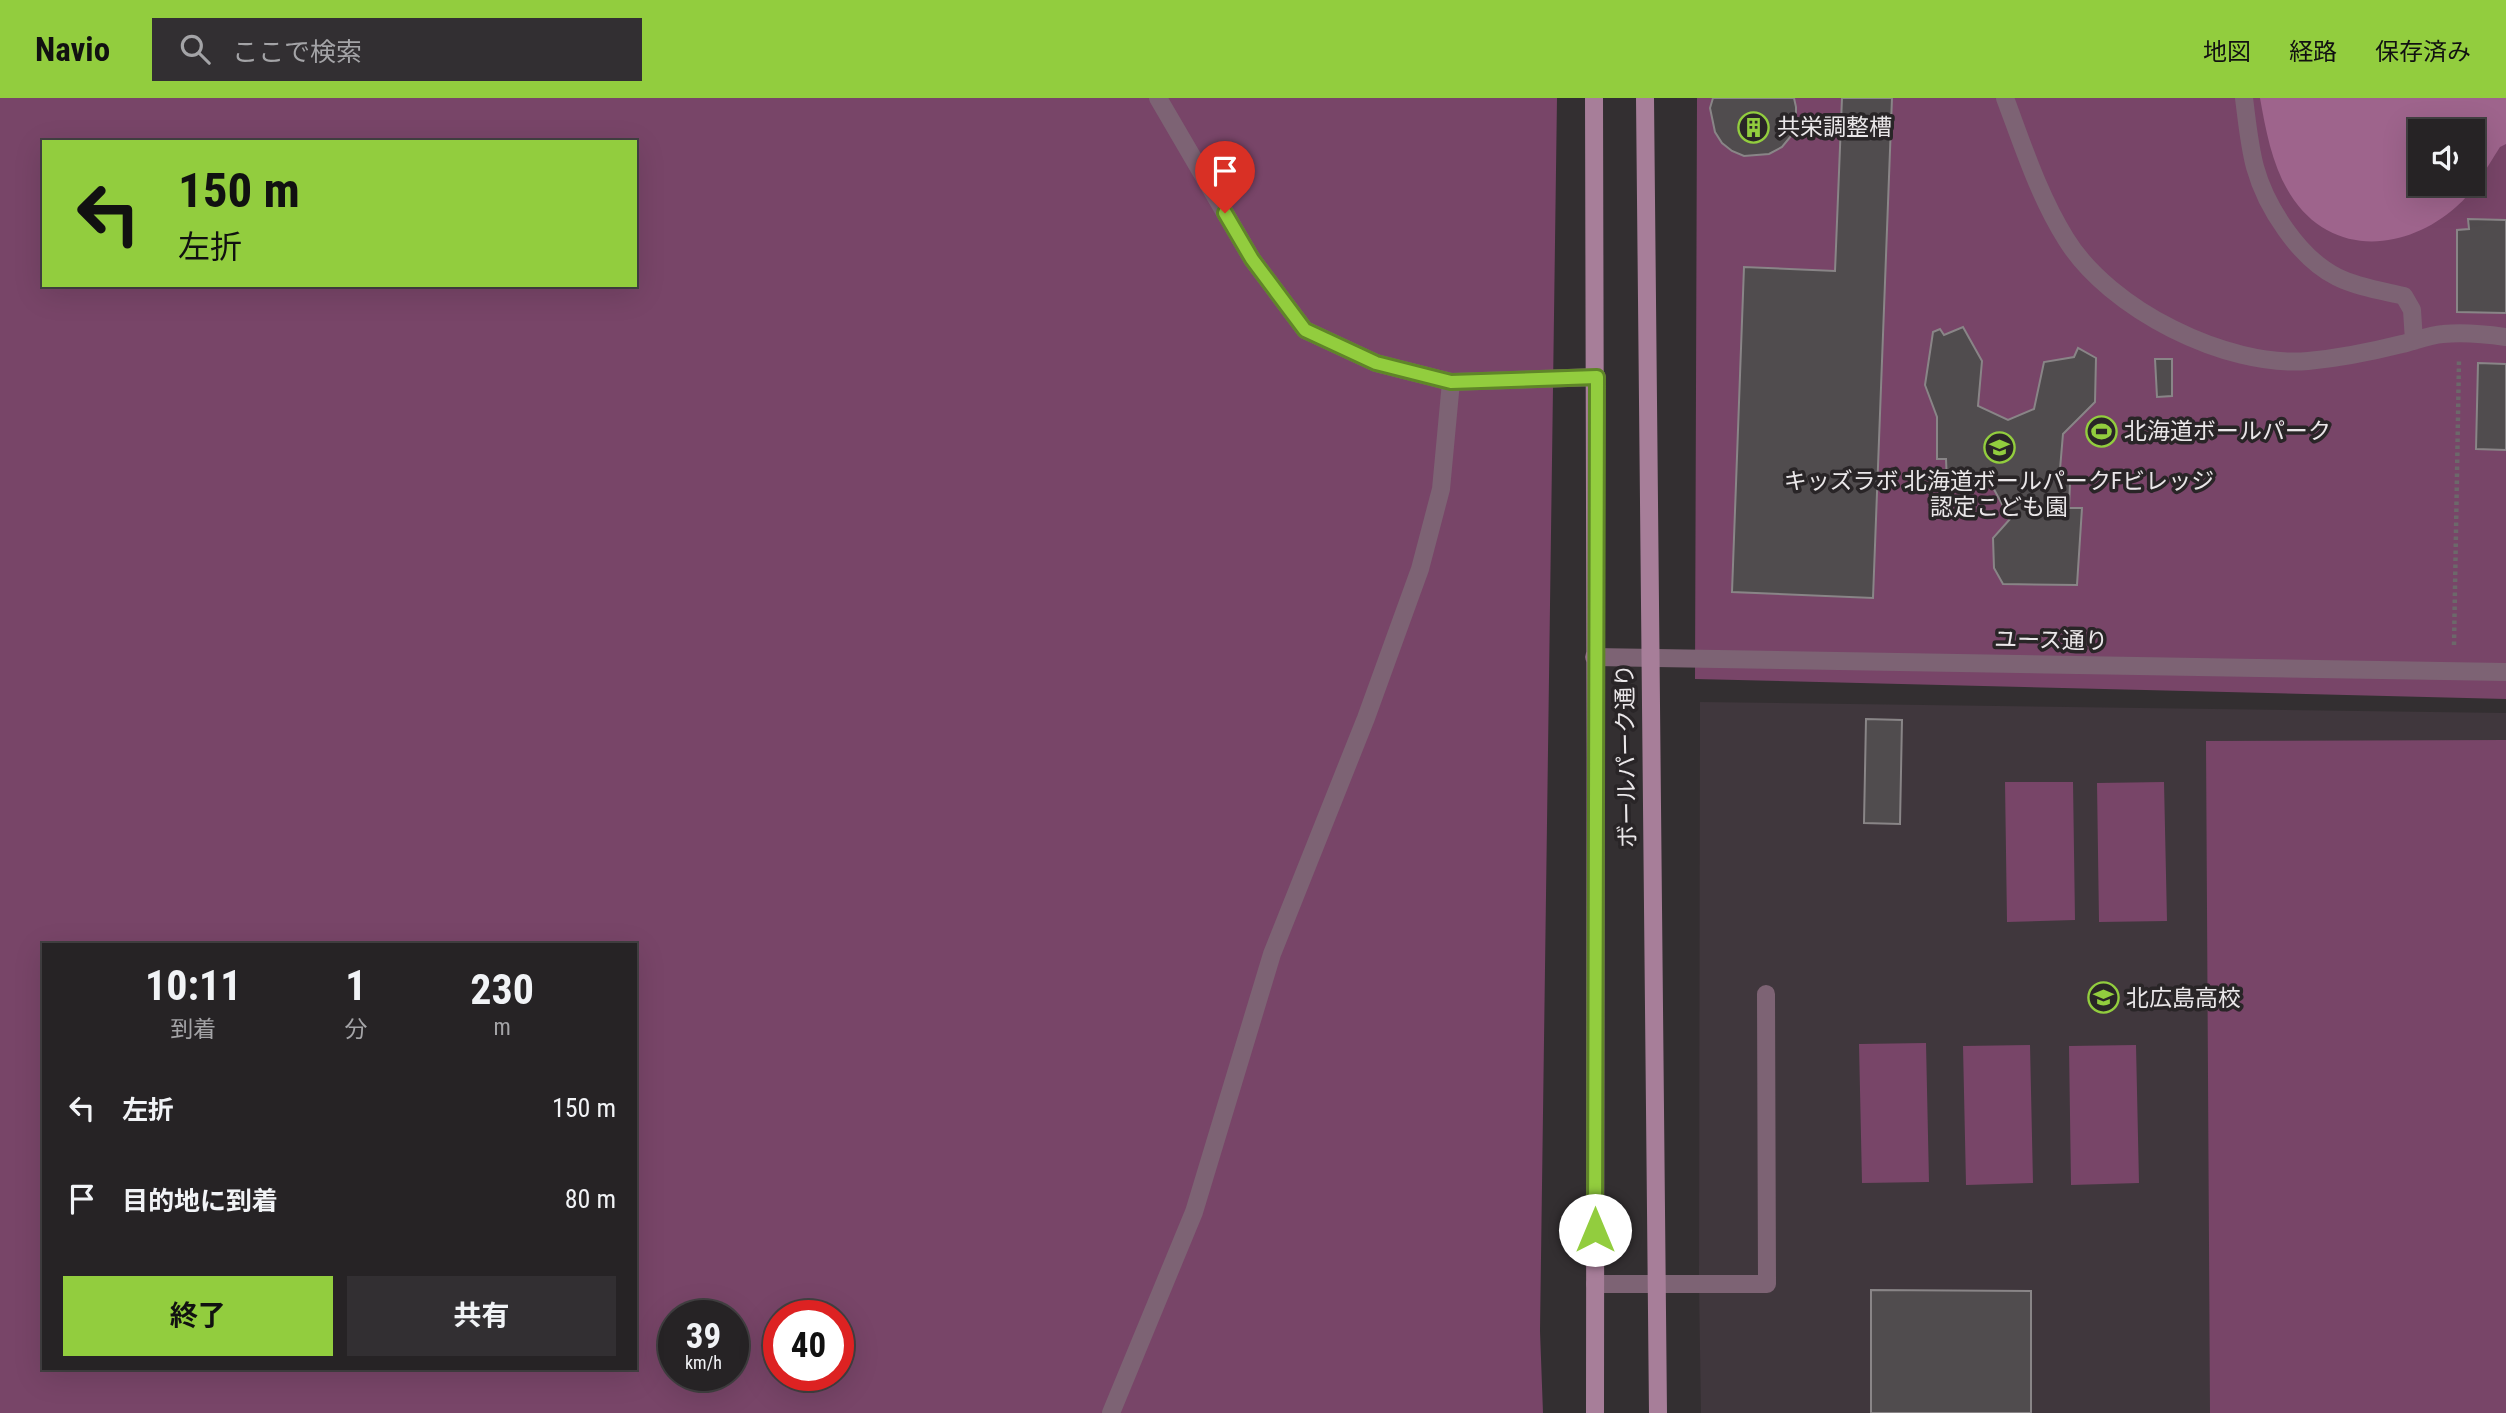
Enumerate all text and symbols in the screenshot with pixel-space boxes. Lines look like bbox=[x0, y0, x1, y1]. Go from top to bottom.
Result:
search box bbox=[152, 18, 642, 81]
text: Navio bbox=[35, 30, 110, 69]
icon: search bbox=[176, 30, 214, 68]
text: ここで検索 bbox=[232, 37, 362, 67]
text: 地図 bbox=[2203, 38, 2251, 66]
text: 経路 bbox=[2289, 38, 2337, 66]
text: 保存済み bbox=[2375, 38, 2471, 66]
building icon: 共栄調整槽 bbox=[1737, 110, 1771, 144]
place label: 共栄調整槽 bbox=[1777, 114, 1892, 141]
map controls bbox=[2408, 119, 2485, 196]
button: sound bbox=[2408, 119, 2485, 196]
pin bbox=[1195, 141, 1255, 213]
icon: arrive bbox=[1206, 152, 1244, 190]
text: 150 m bbox=[178, 162, 300, 219]
icon: left bbox=[63, 168, 154, 259]
text: 左折 bbox=[178, 228, 242, 266]
sports icon: 北海道ボールパーク bbox=[2084, 414, 2118, 448]
place label: 北海道ボールパーク bbox=[2124, 418, 2331, 445]
school or university icon: キッズラボ 北海道ボールパークFビレッジ 認定こども園 bbox=[1982, 430, 2016, 464]
place label: キッズラボ 北海道ボールパークFビレッジ 認定こども園 bbox=[1784, 468, 2214, 521]
street label: ユース通り bbox=[1994, 626, 2108, 655]
street label: ボールパーク通り bbox=[1611, 664, 1642, 848]
text: 10:11 bbox=[145, 961, 241, 1010]
text: 1 bbox=[345, 961, 366, 1010]
text: 230 bbox=[470, 965, 534, 1014]
school or university icon: 北広島高校 bbox=[2086, 981, 2120, 1015]
place label: 北広島高校 bbox=[2126, 985, 2241, 1012]
text: m bbox=[493, 1014, 511, 1041]
text: 到着 bbox=[170, 1016, 216, 1043]
text: 分 bbox=[344, 1016, 367, 1043]
icon: left bbox=[63, 1089, 101, 1127]
text: 150 m bbox=[552, 1093, 616, 1123]
text: 左折 bbox=[122, 1095, 174, 1125]
icon: arrive bbox=[63, 1180, 101, 1218]
text: 80 m bbox=[565, 1184, 616, 1214]
text: 目的地に到着 bbox=[122, 1186, 278, 1216]
position arrow bbox=[1558, 1193, 1632, 1267]
button: 終了 bbox=[63, 1276, 333, 1356]
button: 共有 bbox=[347, 1276, 616, 1356]
speed limit sign: 40 bbox=[763, 1300, 854, 1391]
text: 39 bbox=[686, 1316, 721, 1357]
text: km/h bbox=[685, 1352, 722, 1373]

